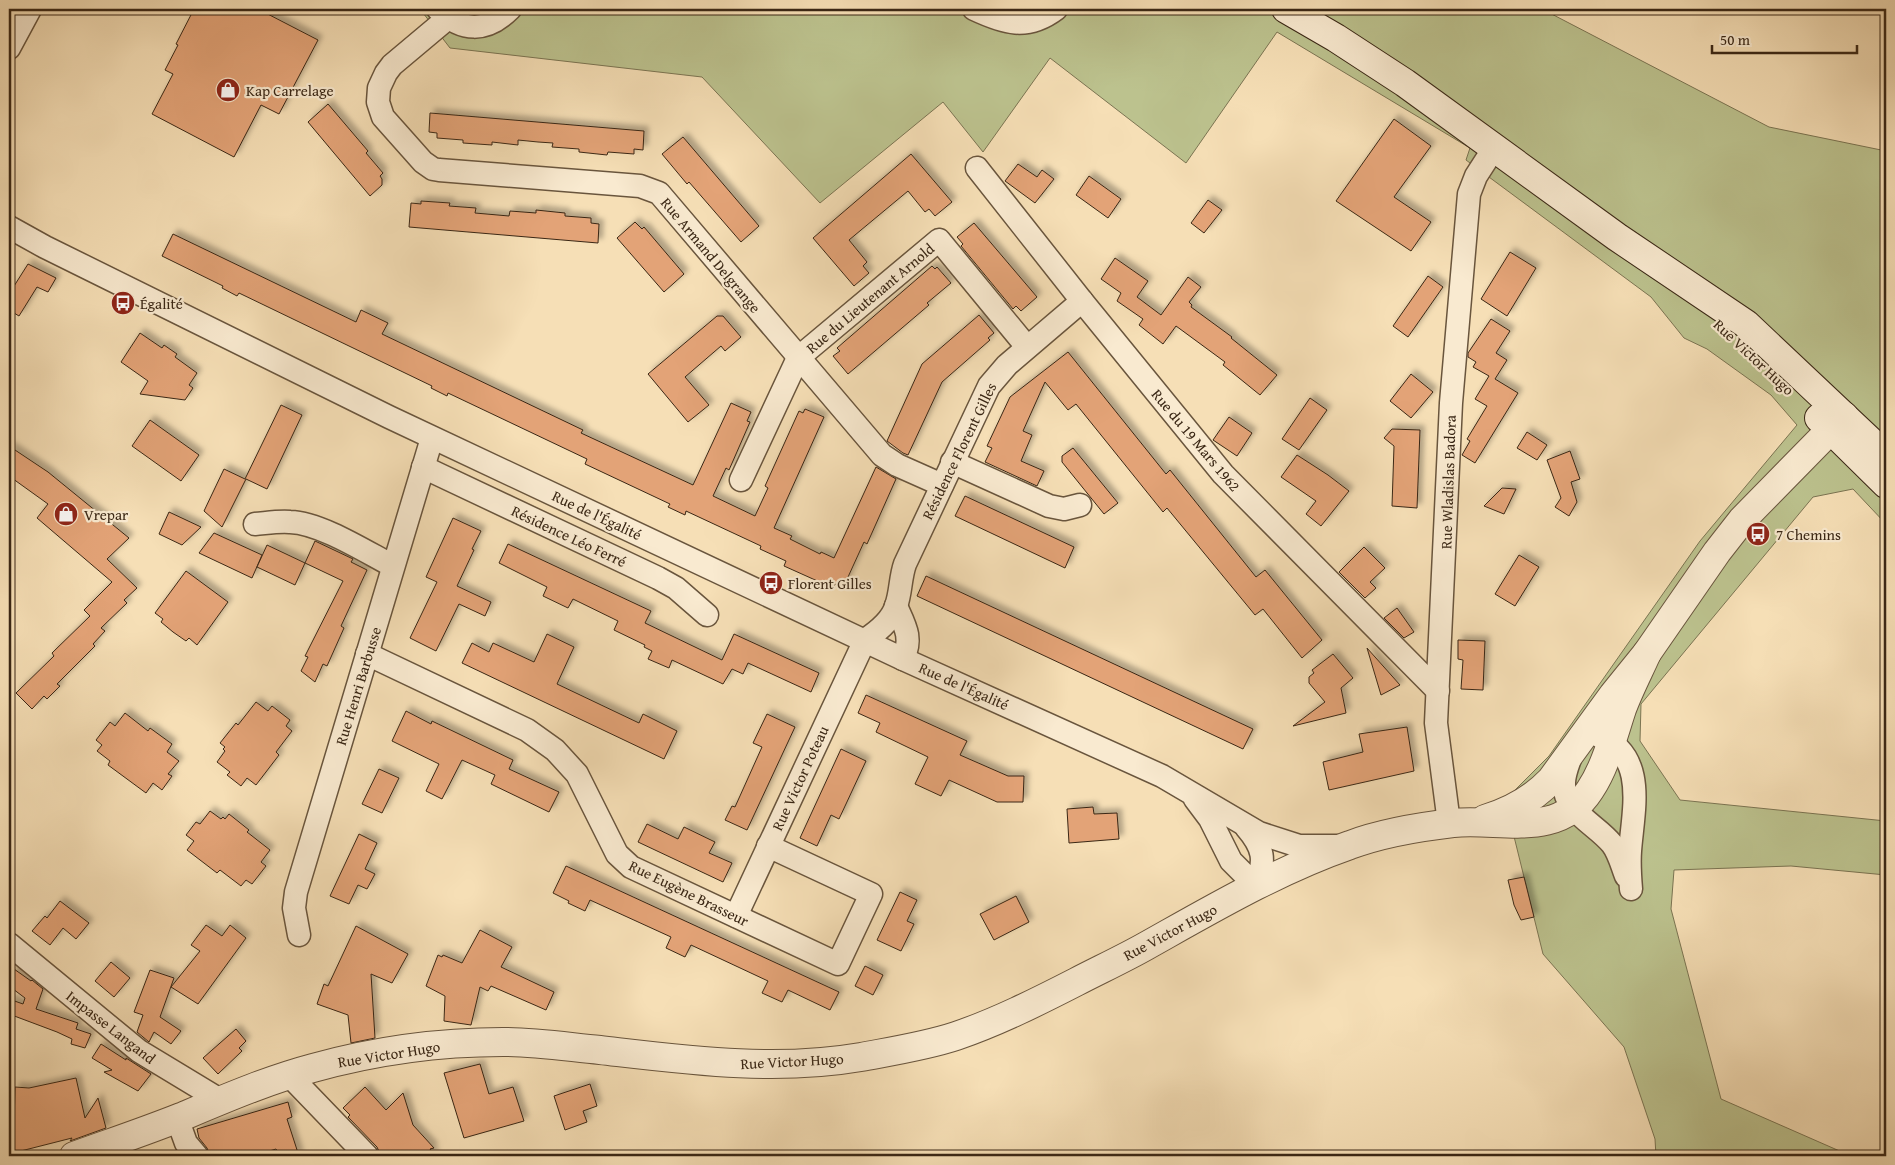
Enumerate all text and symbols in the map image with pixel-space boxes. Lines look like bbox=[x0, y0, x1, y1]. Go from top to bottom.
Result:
scale bar bbox=[1712, 22, 1858, 54]
text: 50 m bbox=[1720, 29, 1751, 50]
shop icon: Kap Carrelage bbox=[215, 77, 241, 103]
place label: Kap Carrelage bbox=[246, 80, 334, 101]
street label: Rue Armand Delgrange bbox=[656, 193, 766, 317]
street label: Rue du Lieutenant Arnold bbox=[801, 238, 939, 358]
bus stop icon: Égalité bbox=[110, 290, 136, 316]
place label: Égalité bbox=[140, 293, 183, 314]
street label: Rue Victor Hugo bbox=[1709, 314, 1799, 400]
street label: Résidence Florent Gilles bbox=[917, 379, 1001, 523]
street label: Rue du 19 Mars 1962 bbox=[1147, 384, 1245, 496]
street label: Rue Wladislas Badora bbox=[1435, 415, 1461, 549]
street label: Rue de l'Égalité bbox=[549, 485, 645, 545]
street label: Résidence Léo Ferré bbox=[508, 500, 630, 572]
shop icon: Vrepar bbox=[53, 501, 79, 527]
place label: Vrepar bbox=[84, 504, 128, 525]
bus stop icon: 7 Chemins bbox=[1745, 521, 1771, 547]
place label: 7 Chemins bbox=[1776, 524, 1841, 545]
bus stop icon: Florent Gilles bbox=[758, 570, 784, 596]
place label: Florent Gilles bbox=[788, 573, 872, 594]
street label: Rue Henri Barbusse bbox=[330, 624, 386, 748]
street label: Rue de l'Égalité bbox=[916, 657, 1012, 715]
street label: Rue Victor Poteau bbox=[767, 721, 834, 834]
street label: Rue Eugène Brasseur bbox=[626, 855, 752, 931]
street label: Rue Victor Hugo bbox=[1119, 898, 1221, 966]
street label: Impasse Langand bbox=[62, 985, 160, 1069]
street label: Rue Victor Hugo bbox=[336, 1035, 442, 1072]
street label: Rue Victor Hugo bbox=[740, 1048, 845, 1074]

